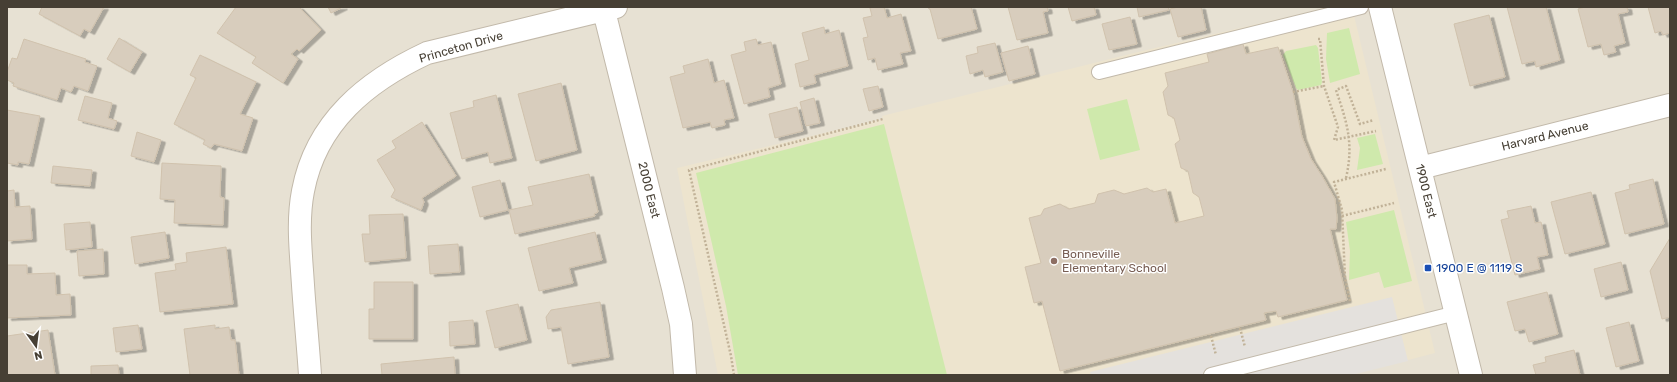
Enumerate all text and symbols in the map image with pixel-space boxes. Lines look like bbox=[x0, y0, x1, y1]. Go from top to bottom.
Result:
street label: Princeton Drive bbox=[418, 28, 505, 66]
street label: Harvard Avenue bbox=[1500, 118, 1590, 154]
street label: 2000 East bbox=[635, 160, 663, 220]
street label: 1900 East bbox=[1413, 163, 1440, 220]
place label: Bonneville Elementary School bbox=[1062, 247, 1167, 275]
marker: Bonneville Elementary School bbox=[1049, 256, 1059, 266]
place label: 1900 E @ 1119 S bbox=[1436, 261, 1523, 275]
marker: 1900 E @ 1119 S bbox=[1423, 263, 1433, 273]
north arrow bbox=[16, 326, 56, 366]
text: N bbox=[33, 348, 44, 363]

